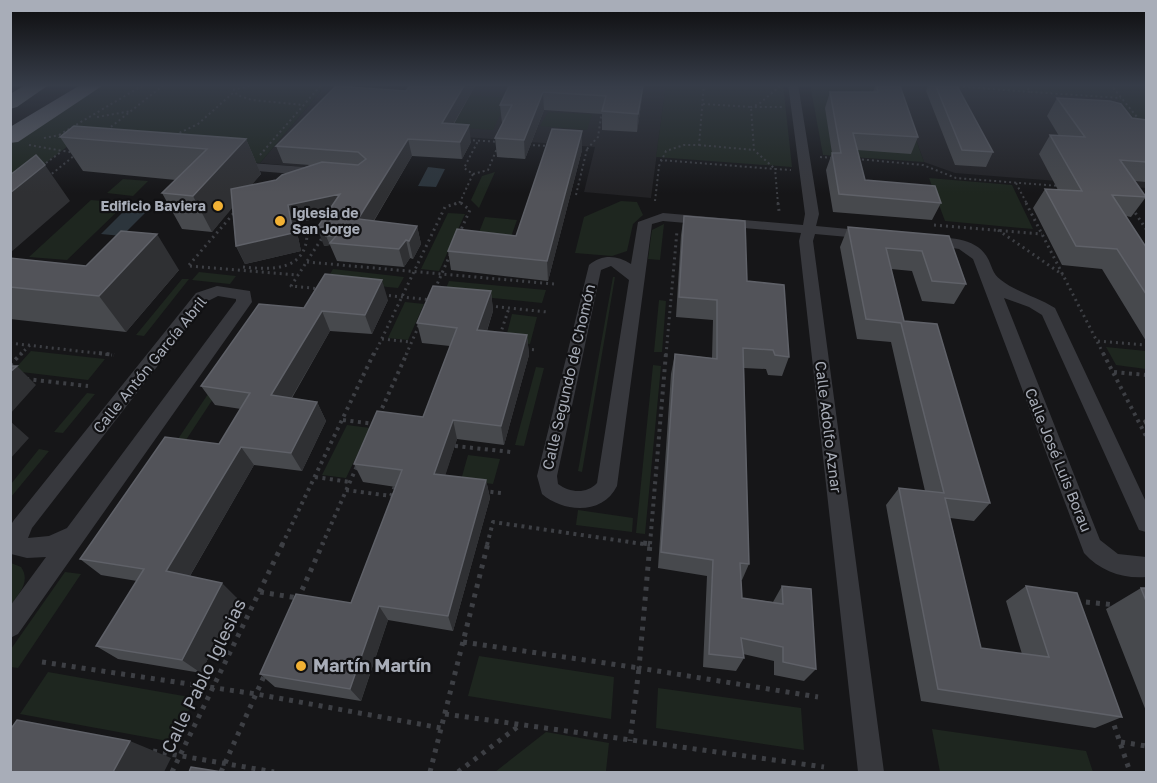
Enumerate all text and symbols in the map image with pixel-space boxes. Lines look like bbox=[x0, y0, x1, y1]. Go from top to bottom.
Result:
place label: Edificio Baviera bbox=[101, 197, 206, 214]
marker: Edificio Baviera bbox=[211, 199, 225, 213]
place label: Iglesia de San Jorge bbox=[292, 204, 360, 237]
marker: Iglesia de San Jorge bbox=[273, 214, 287, 228]
street label: Calle Segundo de Chomón bbox=[538, 282, 598, 471]
street label: Calle Antón García Abril bbox=[88, 292, 210, 436]
street label: Calle Adolfo Aznar bbox=[812, 360, 846, 494]
street label: Calle José Luis Borau bbox=[1022, 385, 1096, 534]
street label: Calle Pablo Iglesias bbox=[156, 595, 250, 756]
place label: Martín Martín bbox=[313, 654, 431, 676]
marker: Martín Martín bbox=[294, 659, 308, 673]

